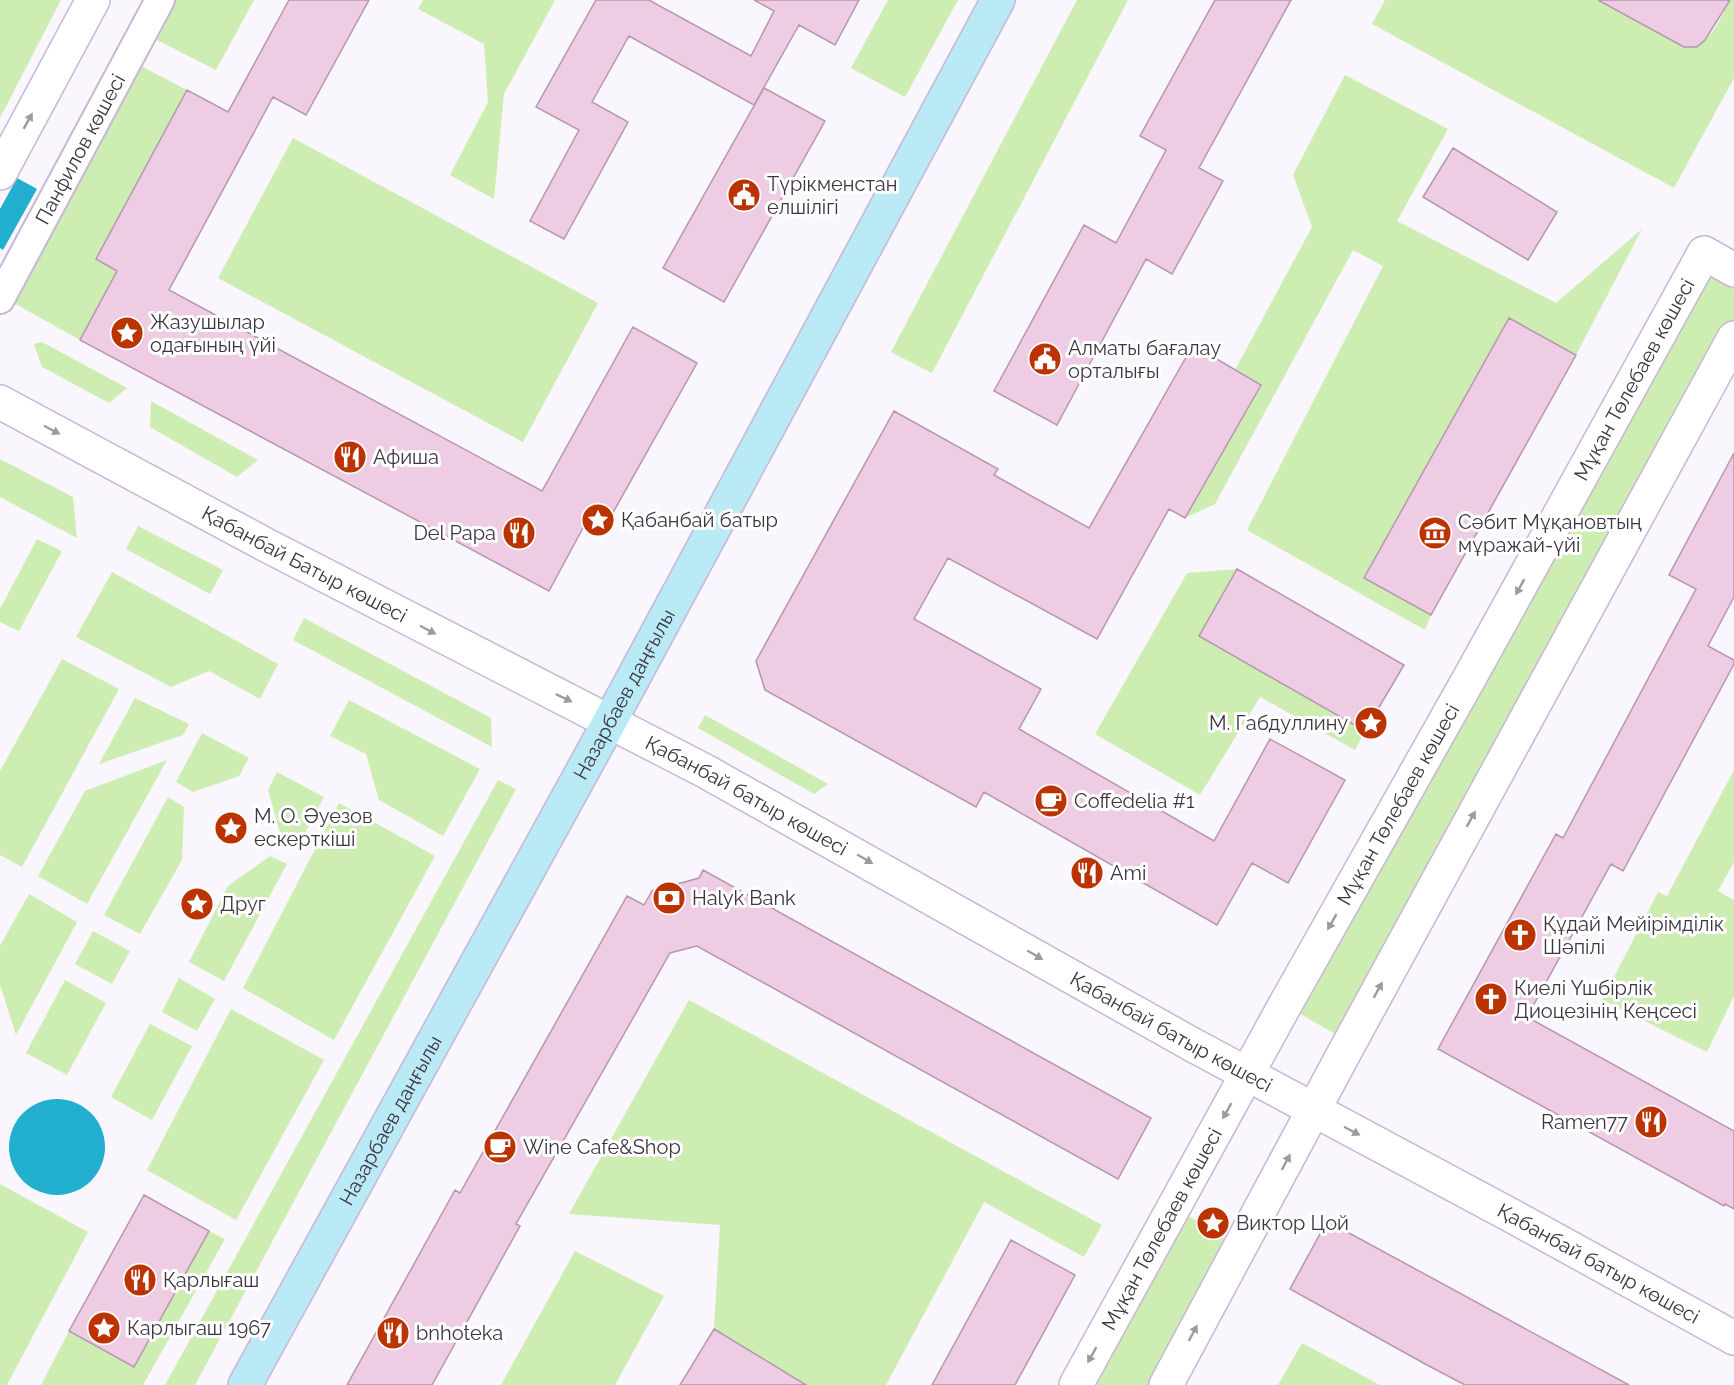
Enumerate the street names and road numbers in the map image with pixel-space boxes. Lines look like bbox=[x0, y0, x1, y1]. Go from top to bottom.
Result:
street label: Панфилов көшесі bbox=[30, 70, 130, 228]
street label: Мұқан Төлебаев көшесі bbox=[1569, 274, 1700, 485]
street label: Қабанбай Батыр көшесі bbox=[198, 501, 411, 627]
street label: Назарбаев даңғылы bbox=[568, 605, 680, 784]
street label: Мұқан Төлебаев көшесі bbox=[1332, 700, 1464, 909]
street label: Қабанбай батыр көшесі bbox=[642, 730, 852, 861]
street label: Қабанбай батыр көшесі bbox=[1066, 967, 1276, 1097]
street label: Назарбаев даңғылы bbox=[334, 1031, 447, 1210]
street label: Мұқан Төлебаев көшесі bbox=[1097, 1124, 1227, 1334]
street label: Қабанбай батыр көшесі bbox=[1493, 1198, 1704, 1329]

